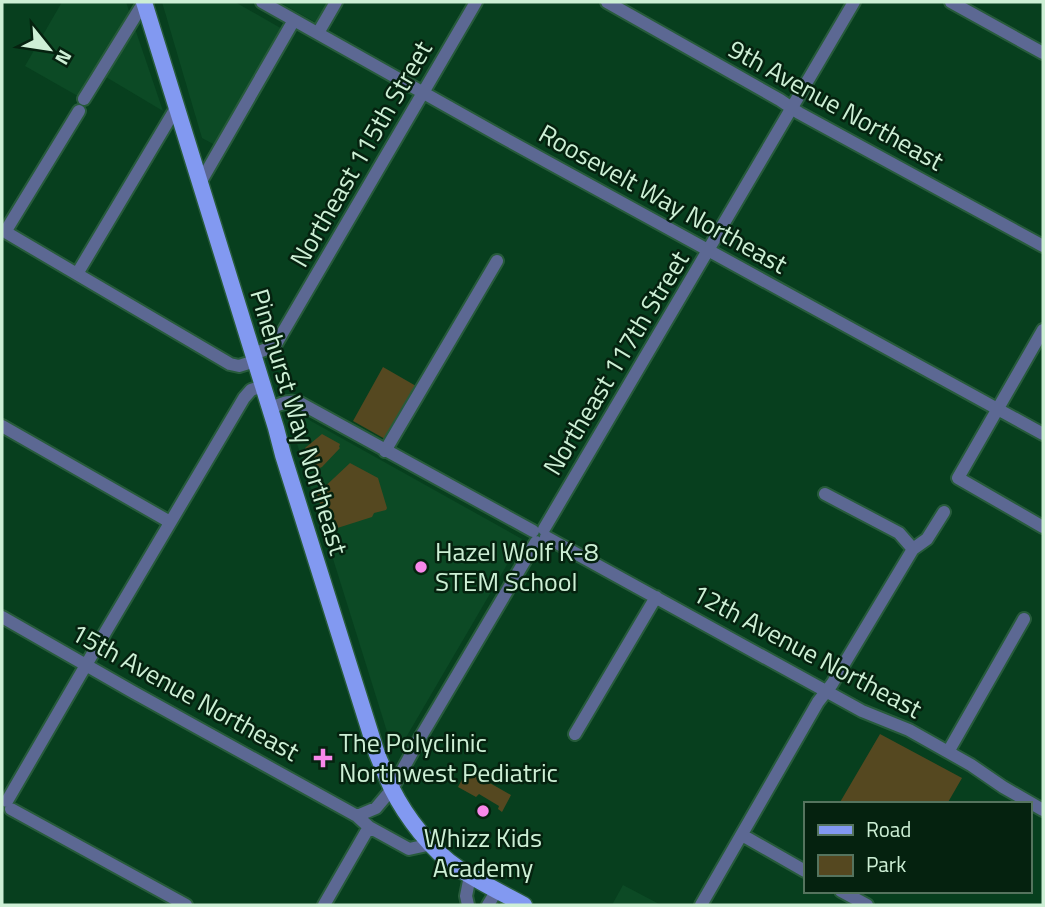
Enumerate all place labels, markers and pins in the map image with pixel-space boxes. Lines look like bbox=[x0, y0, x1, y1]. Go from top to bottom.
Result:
place label: Hazel Wolf K-8 STEM School bbox=[435, 532, 599, 601]
marker: Hazel Wolf K-8 STEM School bbox=[413, 559, 429, 575]
place label: The Polyclinic Northwest Pediatric bbox=[339, 723, 558, 792]
marker: The Polyclinic Northwest Pediatric bbox=[313, 748, 333, 768]
marker: Whizz Kids Academy bbox=[475, 803, 491, 819]
place label: Whizz Kids Academy bbox=[424, 818, 542, 887]

